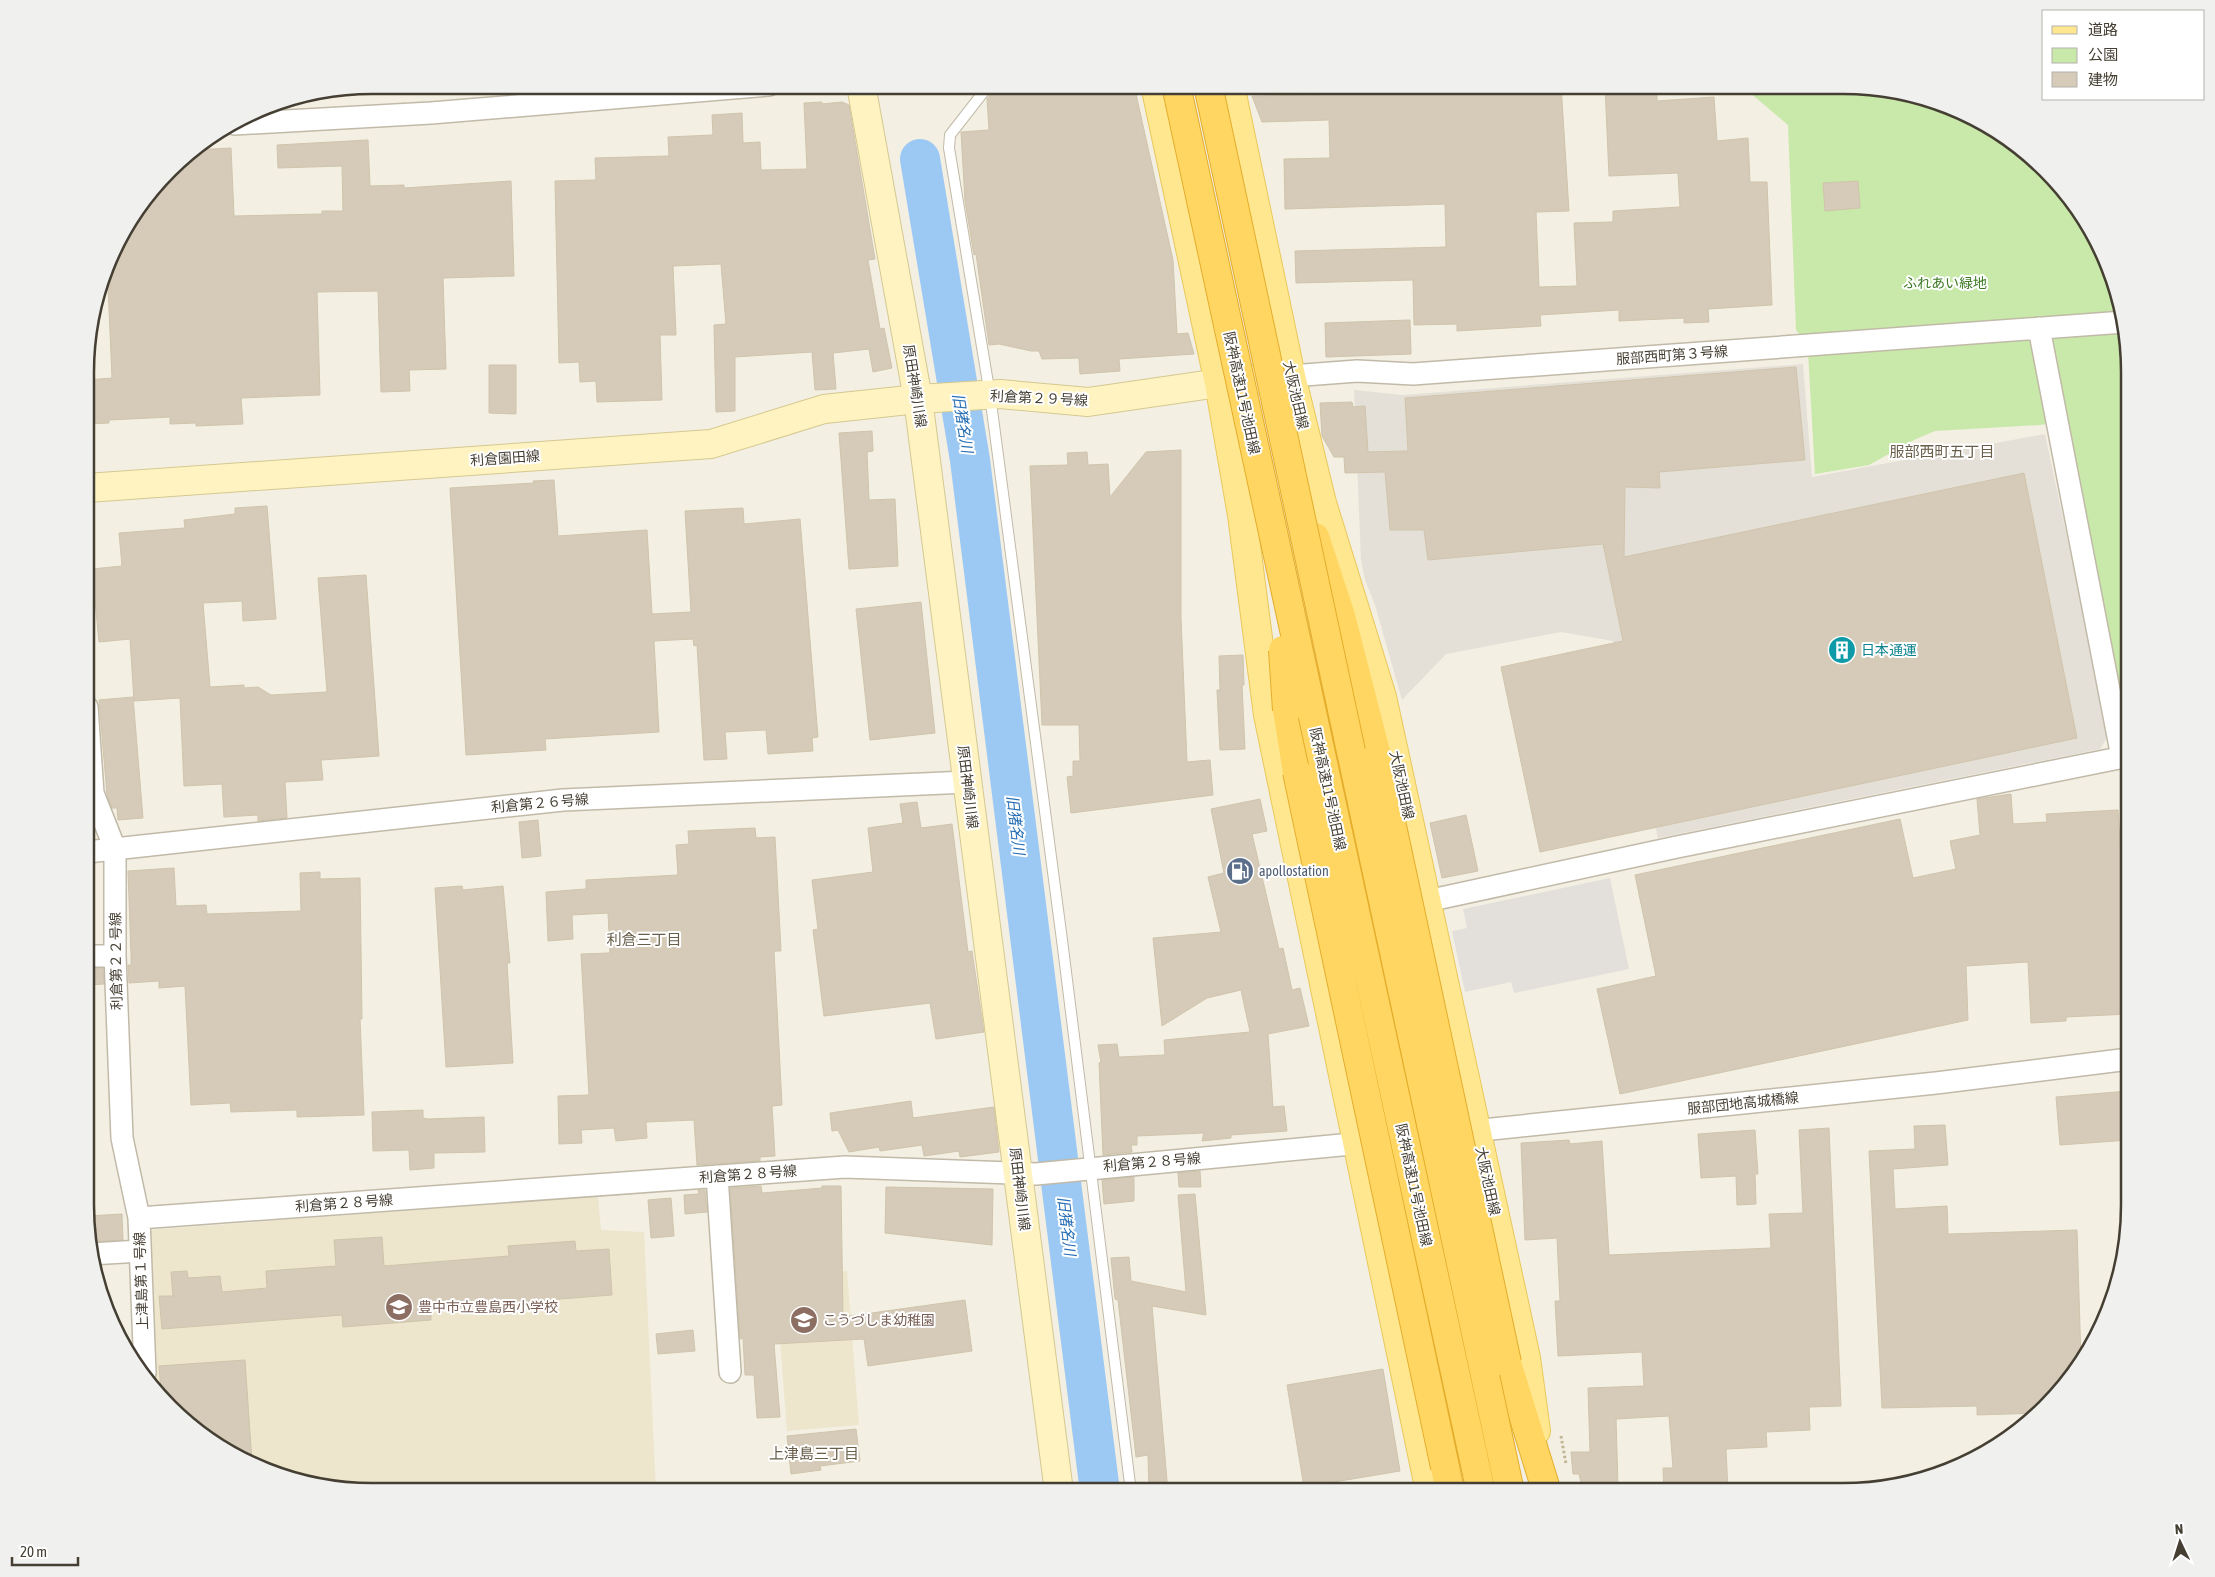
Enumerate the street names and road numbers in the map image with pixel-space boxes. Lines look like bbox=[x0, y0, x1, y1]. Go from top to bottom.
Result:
street label: 阪神高速11号池田線 bbox=[1221, 330, 1263, 456]
street label: 原田神崎川線 bbox=[901, 343, 929, 429]
street label: 服部西町第３号線 bbox=[1616, 343, 1728, 367]
street label: 大阪池田線 bbox=[1280, 359, 1312, 431]
street label: 利倉第２９号線 bbox=[990, 387, 1088, 409]
street label: 利倉園田線 bbox=[470, 448, 540, 468]
street label: 阪神高速11号池田線 bbox=[1307, 726, 1349, 852]
street label: 原田神崎川線 bbox=[955, 744, 981, 830]
street label: 大阪池田線 bbox=[1387, 749, 1417, 821]
street label: 利倉第２６号線 bbox=[490, 791, 590, 815]
street label: 利倉第２２号線 bbox=[107, 912, 125, 1010]
street label: 服部団地高城橋線 bbox=[1686, 1089, 1800, 1117]
street label: 阪神高速11号池田線 bbox=[1393, 1122, 1435, 1248]
street label: 大阪池田線 bbox=[1473, 1145, 1503, 1217]
street label: 原田神崎川線 bbox=[1007, 1146, 1033, 1232]
street label: 利倉第２８号線 bbox=[1102, 1150, 1202, 1174]
street label: 利倉第２８号線 bbox=[699, 1163, 797, 1185]
street label: 利倉第２８号線 bbox=[295, 1192, 393, 1214]
street label: 上津島第１号線 bbox=[131, 1232, 151, 1330]

